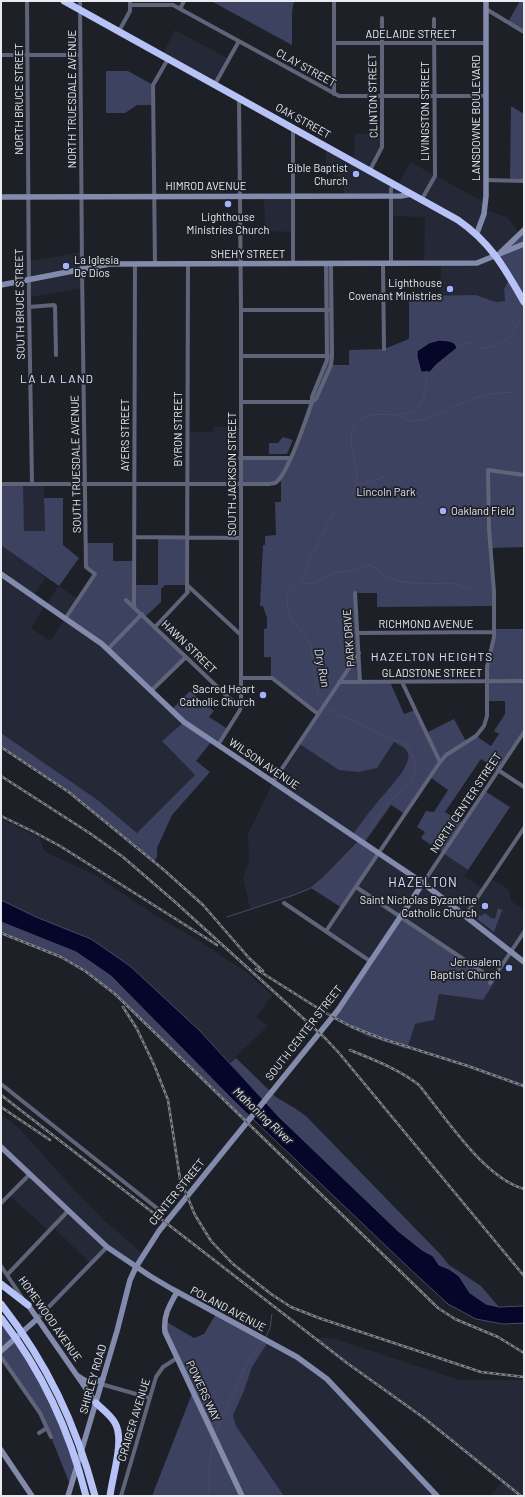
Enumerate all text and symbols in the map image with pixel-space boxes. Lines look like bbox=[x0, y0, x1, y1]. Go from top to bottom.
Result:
street label: ADELAIDE STREET bbox=[366, 27, 456, 41]
street label: NORTH TRUESDALE AVENUE bbox=[65, 30, 79, 168]
street label: NORTH BRUCE STREET bbox=[12, 43, 26, 155]
street label: CLAY STREET bbox=[274, 46, 338, 90]
street label: CLINTON STREET bbox=[366, 54, 380, 138]
street label: LANSDOWNE BOULEVARD bbox=[469, 55, 483, 181]
street label: LIVINGSTON STREET bbox=[418, 61, 432, 161]
street label: OAK STREET bbox=[273, 100, 333, 142]
place label: Bible Baptist Church bbox=[287, 161, 348, 187]
marker: Bible Baptist Church bbox=[351, 169, 361, 179]
street label: HIMROD AVENUE bbox=[166, 179, 246, 193]
marker: Lighthouse Ministries Church bbox=[223, 199, 233, 209]
place label: Lighthouse Ministries Church bbox=[187, 210, 269, 236]
street label: SHEHY STREET bbox=[211, 247, 285, 261]
street label: SOUTH BRUCE STREET bbox=[12, 248, 28, 360]
place label: La Iglesia De Dios bbox=[74, 253, 119, 279]
marker: La Iglesia De Dios bbox=[61, 261, 71, 271]
place label: Lighthouse Covenant Ministries bbox=[348, 276, 442, 302]
marker: Lighthouse Covenant Ministries bbox=[445, 284, 455, 294]
district label: LA LA LAND bbox=[20, 372, 94, 386]
street label: BYRON STREET bbox=[171, 392, 185, 466]
street label: SOUTH TRUESDALE AVENUE bbox=[68, 395, 84, 533]
street label: AYERS STREET bbox=[118, 399, 132, 471]
street label: SOUTH JACKSON STREET bbox=[225, 412, 239, 536]
park label: Lincoln Park bbox=[357, 485, 415, 499]
place label: Oakland Field bbox=[451, 504, 515, 518]
marker: Oakland Field bbox=[438, 506, 448, 516]
street label: PARK DRIVE bbox=[340, 609, 358, 667]
street label: HAWN STREET bbox=[159, 617, 219, 677]
street label: RICHMOND AVENUE bbox=[379, 617, 473, 631]
water label: Dry Run bbox=[311, 647, 333, 689]
district label: HAZELTON HEIGHTS bbox=[371, 650, 493, 664]
street label: GLADSTONE STREET bbox=[382, 666, 482, 680]
place label: Sacred Heart Catholic Church bbox=[180, 682, 255, 708]
marker: Sacred Heart Catholic Church bbox=[258, 690, 268, 700]
street label: WILSON AVENUE bbox=[226, 736, 302, 792]
street label: NORTH CENTER STREET bbox=[428, 750, 504, 856]
district label: HAZELTON bbox=[388, 875, 458, 891]
place label: Saint Nicholas Byzantine Catholic Church bbox=[360, 893, 477, 919]
marker: Saint Nicholas Byzantine Catholic Church bbox=[480, 901, 490, 911]
place label: Jerusalem Baptist Church bbox=[430, 955, 501, 981]
marker: Jerusalem Baptist Church bbox=[504, 963, 514, 973]
street label: SOUTH CENTER STREET bbox=[263, 983, 345, 1083]
water label: Mahoning River bbox=[230, 1084, 296, 1148]
street label: CENTER STREET bbox=[146, 1156, 208, 1228]
street label: HOMEWOOD AVENUE bbox=[16, 1274, 84, 1364]
street label: POLAND AVENUE bbox=[188, 1284, 268, 1334]
street label: SHIRLEY ROAD bbox=[77, 1343, 109, 1415]
street label: POWERS WAY bbox=[183, 1359, 223, 1423]
street label: CRAIGER AVENUE bbox=[115, 1377, 153, 1463]

